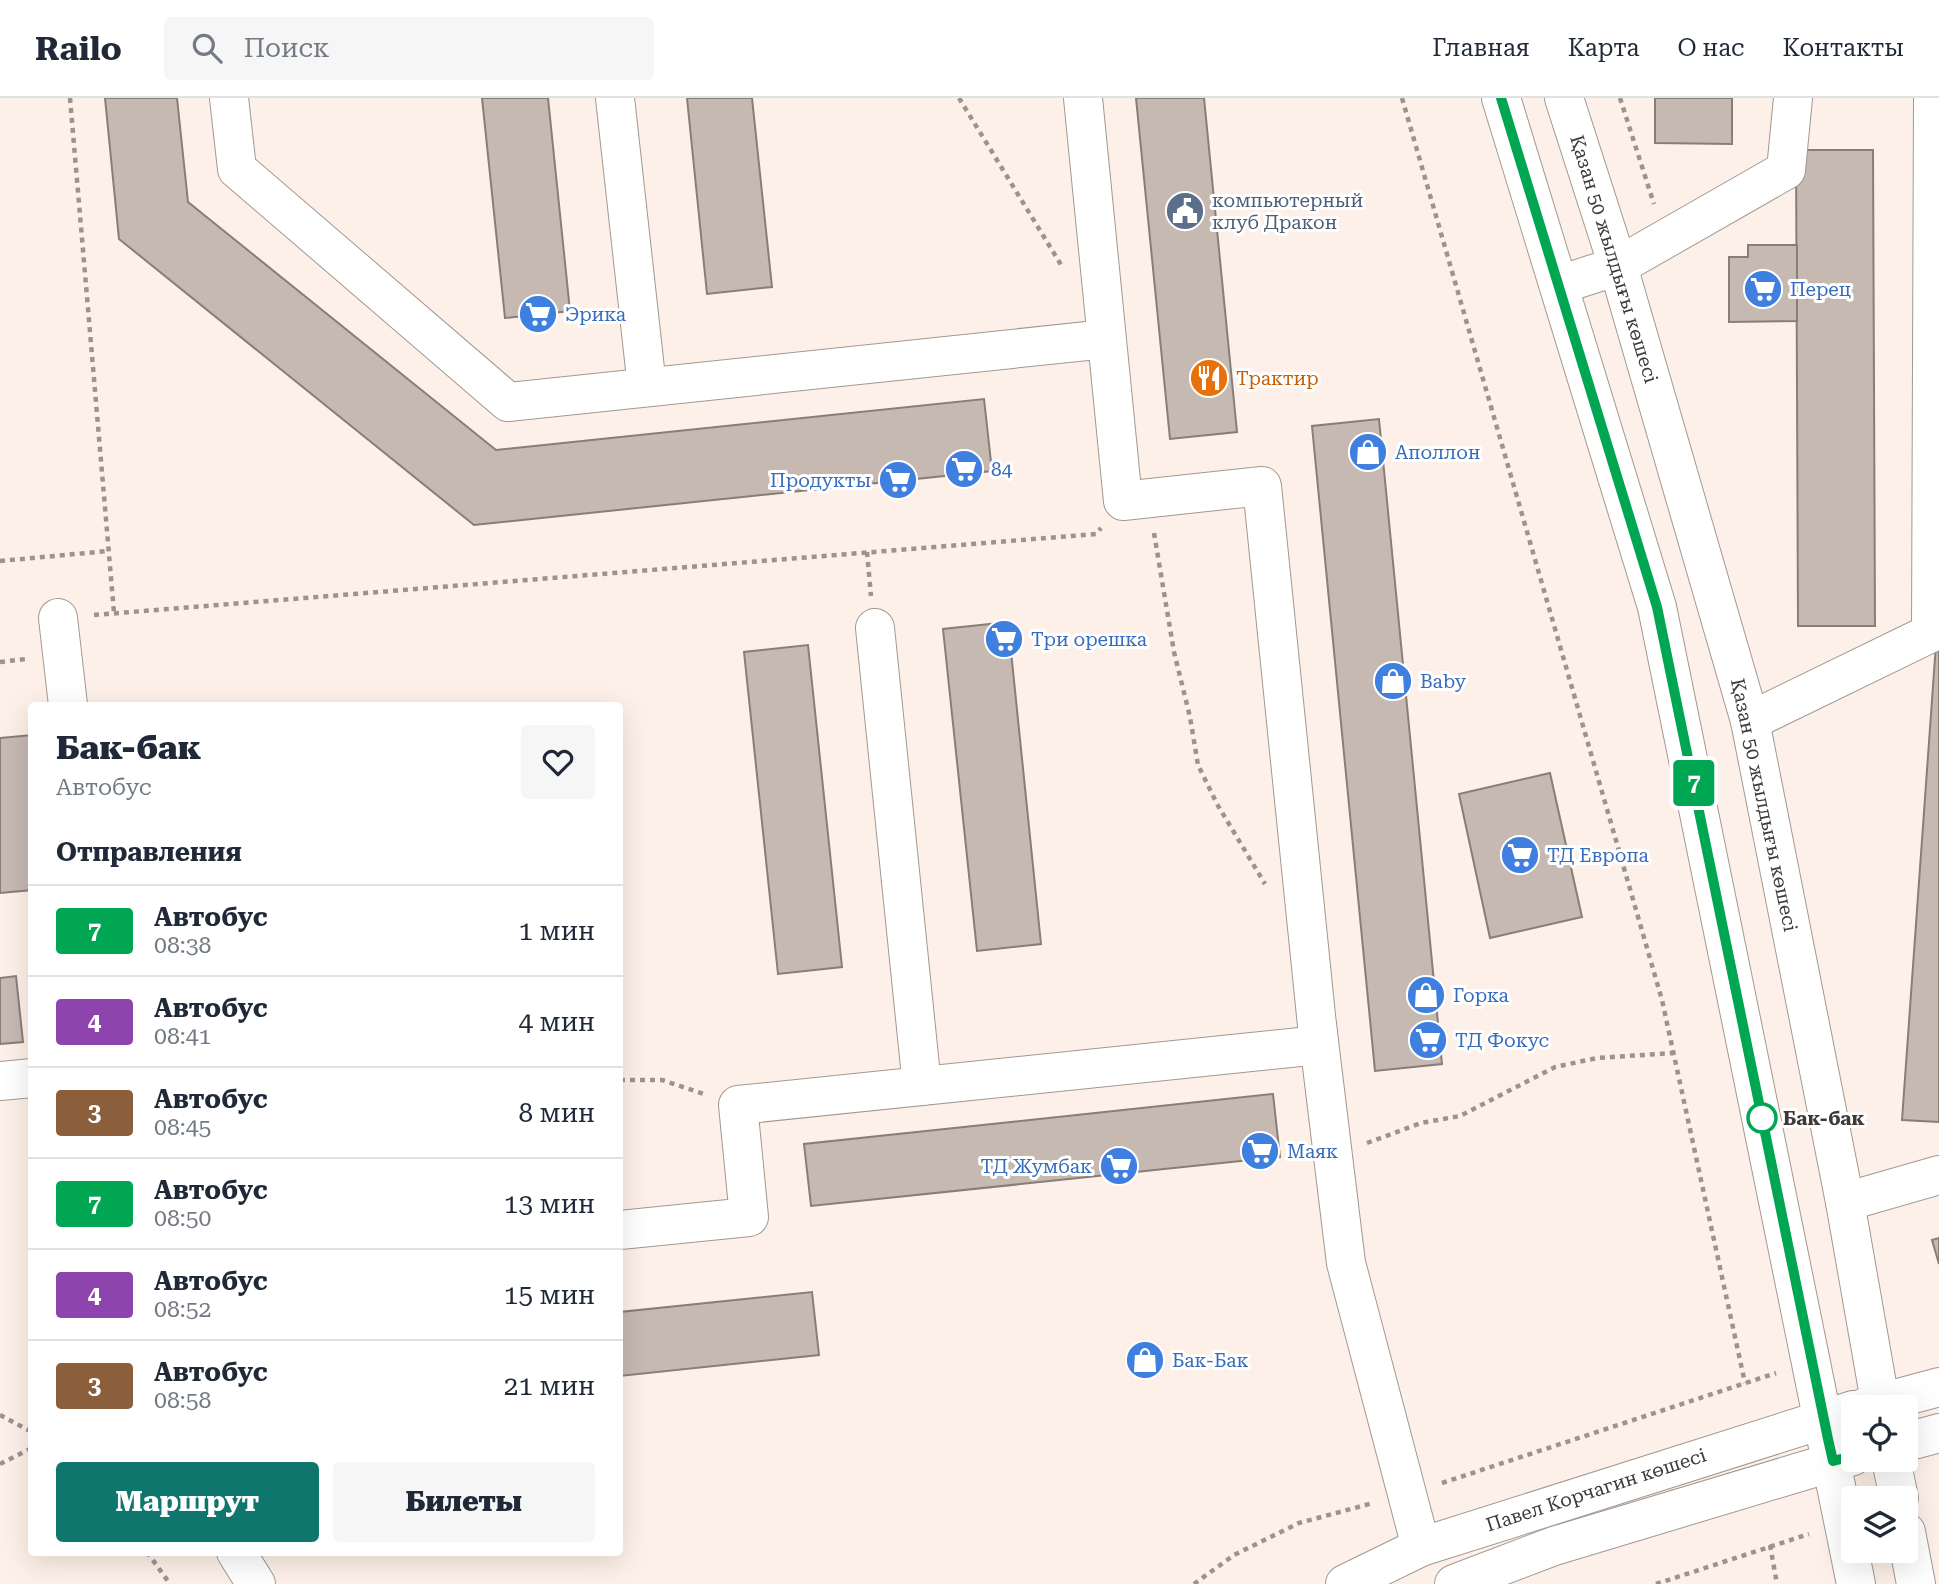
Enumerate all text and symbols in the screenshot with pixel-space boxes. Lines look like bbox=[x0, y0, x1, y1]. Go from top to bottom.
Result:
search box bbox=[164, 17, 654, 80]
text: Railo bbox=[35, 29, 122, 68]
icon: search bbox=[188, 29, 226, 67]
text: Поиск bbox=[244, 33, 329, 63]
text: Главная bbox=[1432, 34, 1530, 62]
text: Карта bbox=[1568, 34, 1639, 62]
text: О нас bbox=[1677, 34, 1744, 62]
text: Контакты bbox=[1782, 34, 1904, 62]
street label: Қазан 50 жылдығы көшесі bbox=[1565, 132, 1663, 386]
place label: компьютерный клуб Дракон bbox=[1212, 189, 1363, 234]
public building icon: компьютерный клуб Дракон bbox=[1164, 190, 1206, 232]
supermarket icon: Перец bbox=[1742, 268, 1784, 310]
place label: Перец bbox=[1790, 278, 1851, 301]
supermarket icon: Эрика bbox=[517, 293, 559, 335]
place label: Эрика bbox=[565, 303, 627, 326]
restaurant icon: Трактир bbox=[1188, 357, 1230, 399]
place label: Трактир bbox=[1236, 367, 1319, 390]
shop icon: Аполлон bbox=[1347, 431, 1389, 473]
place label: Аполлон bbox=[1395, 441, 1480, 464]
supermarket icon: 84 bbox=[943, 448, 985, 490]
place label: 84 bbox=[991, 458, 1013, 481]
supermarket icon: Продукты bbox=[877, 459, 919, 501]
place label: Продукты bbox=[770, 469, 871, 492]
supermarket icon: Три орешка bbox=[983, 618, 1025, 660]
place label: Три орешка bbox=[1031, 628, 1148, 651]
shop icon: Baby bbox=[1372, 660, 1414, 702]
place label: Baby bbox=[1420, 670, 1467, 693]
street label: Қазан 50 жылдығы көшесі bbox=[1726, 676, 1802, 934]
button: heart bbox=[521, 725, 595, 799]
text: Бак-бак bbox=[56, 728, 201, 767]
line badge: 7 bbox=[1671, 760, 1717, 806]
text: 7 bbox=[1687, 769, 1701, 797]
text: Автобус bbox=[56, 774, 152, 801]
supermarket icon: ТД Европа bbox=[1499, 834, 1541, 876]
text: Отправления bbox=[56, 837, 242, 867]
place label: ТД Европа bbox=[1547, 844, 1650, 867]
text: Автобус bbox=[154, 902, 268, 932]
text: 1 мин bbox=[518, 916, 595, 946]
text: 7 bbox=[88, 917, 101, 945]
text: 08:38 bbox=[154, 932, 211, 959]
shop icon: Горка bbox=[1405, 974, 1447, 1016]
place label: Горка bbox=[1453, 984, 1509, 1007]
text: Автобус bbox=[154, 993, 268, 1023]
text: 4 мин bbox=[518, 1007, 595, 1037]
text: 4 bbox=[88, 1008, 101, 1036]
supermarket icon: ТД Фокус bbox=[1407, 1019, 1449, 1061]
text: 08:41 bbox=[154, 1023, 211, 1050]
place label: ТД Фокус bbox=[1455, 1029, 1549, 1052]
text: Автобус bbox=[154, 1084, 268, 1114]
text: 8 мин bbox=[518, 1098, 595, 1128]
text: 3 bbox=[88, 1099, 101, 1127]
marker: Бак-бак bbox=[1747, 1103, 1777, 1133]
place label: Бак-бак bbox=[1783, 1107, 1865, 1130]
text: 08:45 bbox=[154, 1114, 211, 1141]
supermarket icon: Маяк bbox=[1239, 1130, 1281, 1172]
place label: Маяк bbox=[1287, 1140, 1338, 1163]
supermarket icon: ТД Жумбак bbox=[1098, 1145, 1140, 1187]
place label: ТД Жумбак bbox=[981, 1155, 1092, 1178]
text: Автобус bbox=[154, 1175, 268, 1205]
text: 13 мин bbox=[504, 1189, 595, 1219]
text: 7 bbox=[88, 1190, 101, 1218]
text: 08:50 bbox=[154, 1205, 211, 1232]
text: Автобус bbox=[154, 1266, 268, 1296]
text: 15 мин bbox=[504, 1280, 595, 1310]
text: 4 bbox=[88, 1281, 101, 1309]
text: 08:52 bbox=[154, 1296, 211, 1323]
shop icon: Бак-Бак bbox=[1124, 1339, 1166, 1381]
place label: Бак-Бак bbox=[1172, 1349, 1249, 1372]
text: Автобус bbox=[154, 1357, 268, 1387]
text: 21 мин bbox=[504, 1371, 595, 1401]
text: 3 bbox=[88, 1372, 101, 1400]
text: 08:58 bbox=[154, 1387, 211, 1414]
map controls bbox=[1841, 1395, 1918, 1563]
button: locate bbox=[1841, 1395, 1918, 1472]
street label: Павел Корчагин көшесі bbox=[1483, 1443, 1709, 1537]
button: Маршрут bbox=[56, 1462, 319, 1542]
button: Билеты bbox=[333, 1462, 595, 1542]
button: layers bbox=[1841, 1486, 1918, 1563]

